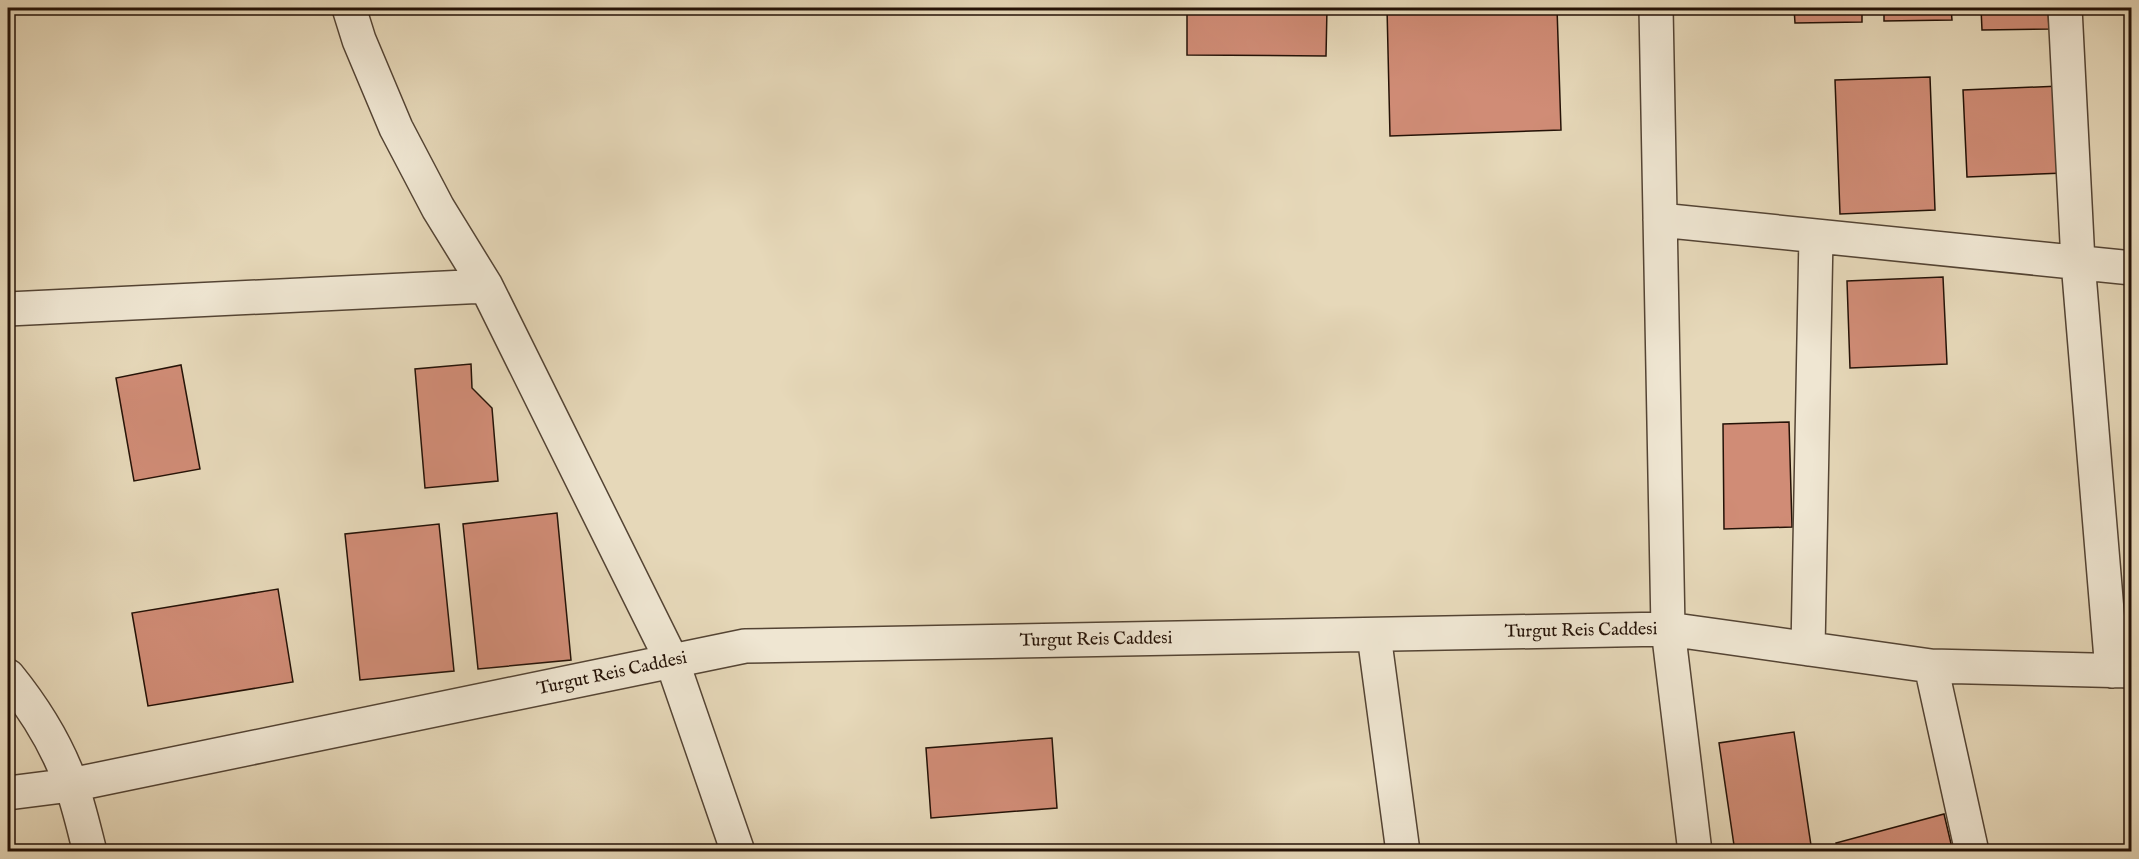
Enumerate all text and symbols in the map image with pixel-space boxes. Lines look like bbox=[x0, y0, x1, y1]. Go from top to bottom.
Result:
street label: Turgut Reis Caddesi bbox=[1504, 618, 1658, 644]
street label: Turgut Reis Caddesi bbox=[1019, 627, 1173, 653]
street label: Turgut Reis Caddesi bbox=[535, 647, 689, 701]

